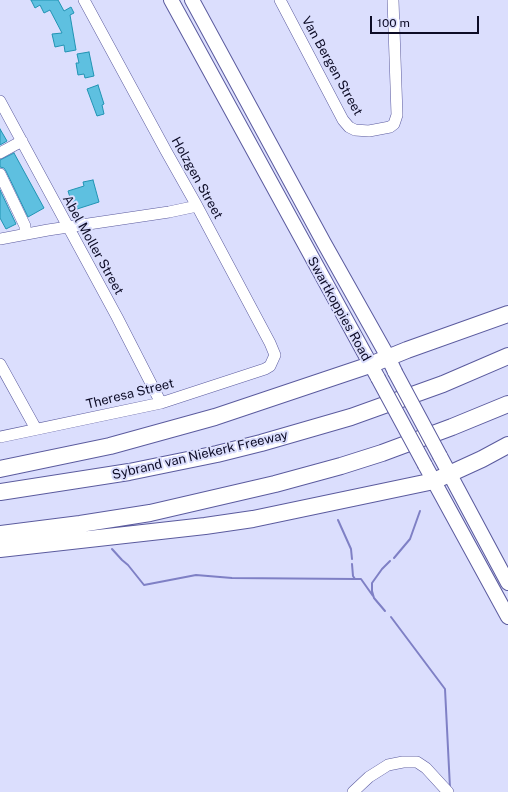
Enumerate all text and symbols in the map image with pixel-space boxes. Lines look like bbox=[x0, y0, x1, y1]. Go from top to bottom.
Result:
scale bar bbox=[372, 8, 481, 34]
street label: Van Bergen Street bbox=[298, 14, 366, 118]
text: 100 m bbox=[377, 16, 410, 30]
street label: Holzgen Street bbox=[168, 134, 226, 222]
street label: Abel Moller Street bbox=[59, 193, 127, 297]
street label: Swartkoppies Road bbox=[304, 254, 374, 364]
street label: Theresa Street bbox=[85, 376, 175, 412]
street label: Sybrand van Niekerk Freeway bbox=[111, 427, 289, 483]

